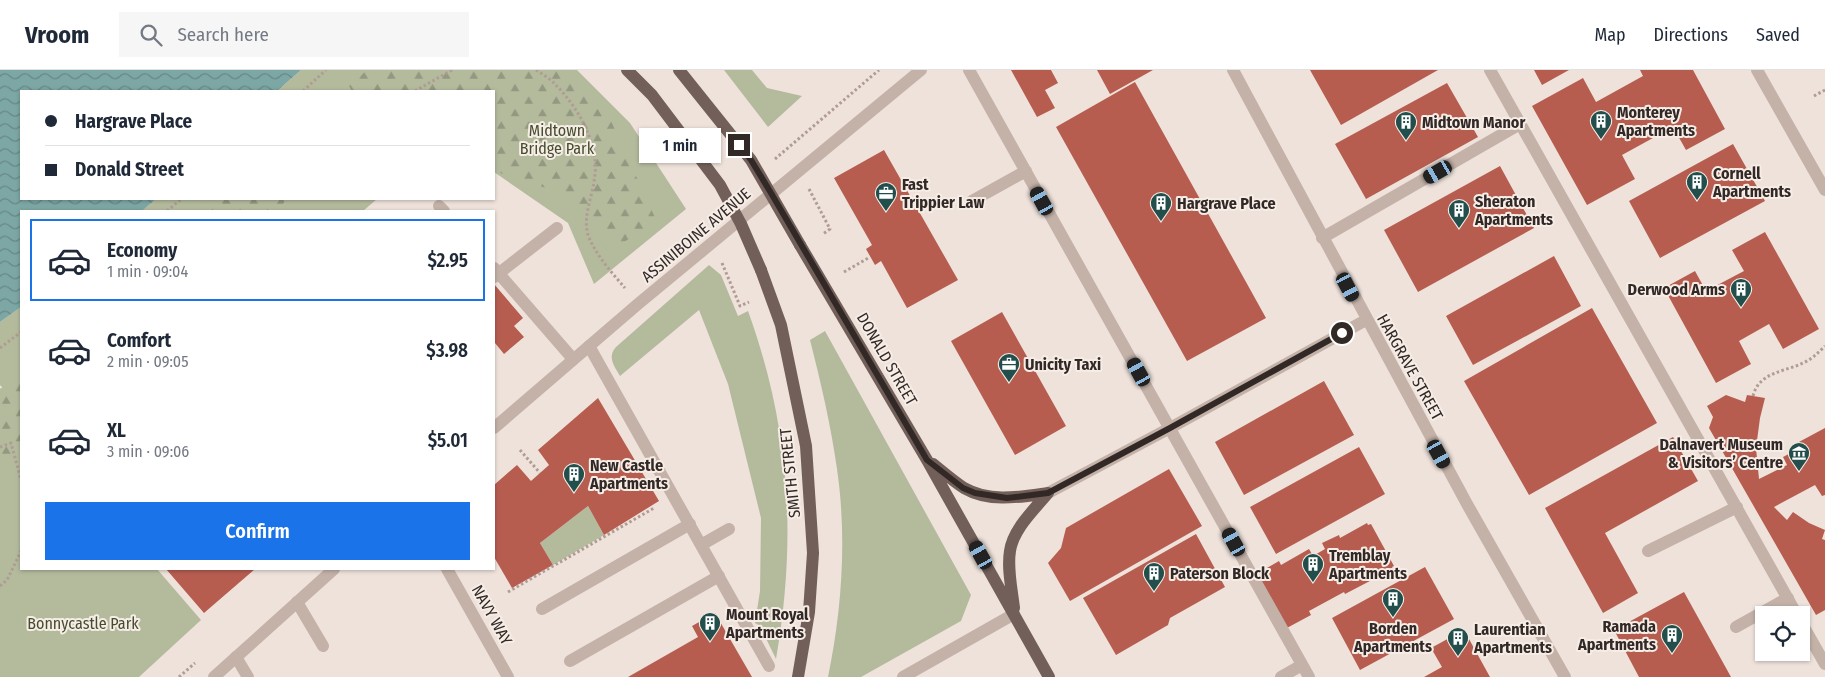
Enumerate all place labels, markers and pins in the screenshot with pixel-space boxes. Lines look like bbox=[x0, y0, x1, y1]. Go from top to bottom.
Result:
place label: Monterey Apartments bbox=[1616, 103, 1695, 140]
building icon: Monterey Apartments bbox=[1589, 109, 1613, 140]
building icon: Midtown Manor bbox=[1394, 110, 1418, 141]
place label: Midtown Manor bbox=[1422, 113, 1525, 132]
place label: Cornell Apartments bbox=[1712, 164, 1791, 201]
building icon: Cornell Apartments bbox=[1685, 170, 1709, 201]
place label: Fast Trippier Law bbox=[902, 175, 984, 212]
office icon: Fast Trippier Law bbox=[874, 181, 898, 212]
building icon: Hargrave Place bbox=[1149, 191, 1173, 222]
place label: Sheraton Apartments bbox=[1474, 192, 1553, 229]
place label: Hargrave Place bbox=[1177, 194, 1276, 213]
building icon: Sheraton Apartments bbox=[1447, 198, 1471, 229]
building icon: Derwood Arms bbox=[1729, 277, 1753, 308]
place label: Derwood Arms bbox=[1628, 280, 1725, 299]
office icon: Unicity Taxi bbox=[997, 352, 1021, 383]
place label: Unicity Taxi bbox=[1025, 355, 1101, 374]
place label: Dalnavert Museum & Visitors’ Centre bbox=[1660, 435, 1783, 472]
museum icon: Dalnavert Museum & Visitors’ Centre bbox=[1787, 441, 1811, 472]
place label: New Castle Apartments bbox=[589, 456, 668, 493]
building icon: New Castle Apartments bbox=[562, 462, 586, 493]
place label: Tremblay Apartments bbox=[1328, 546, 1407, 583]
building icon: Tremblay Apartments bbox=[1301, 552, 1325, 583]
building icon: Paterson Block bbox=[1142, 561, 1166, 592]
place label: Paterson Block bbox=[1170, 564, 1270, 583]
building icon: Borden Apartments bbox=[1381, 587, 1405, 618]
place label: Mount Royal Apartments bbox=[725, 605, 809, 642]
building icon: Mount Royal Apartments bbox=[698, 611, 722, 642]
place label: Ramada Apartments bbox=[1577, 617, 1656, 654]
place label: Borden Apartments bbox=[1353, 619, 1432, 656]
place label: Laurentian Apartments bbox=[1473, 620, 1552, 657]
building icon: Ramada Apartments bbox=[1660, 623, 1684, 654]
building icon: Laurentian Apartments bbox=[1446, 626, 1470, 657]

